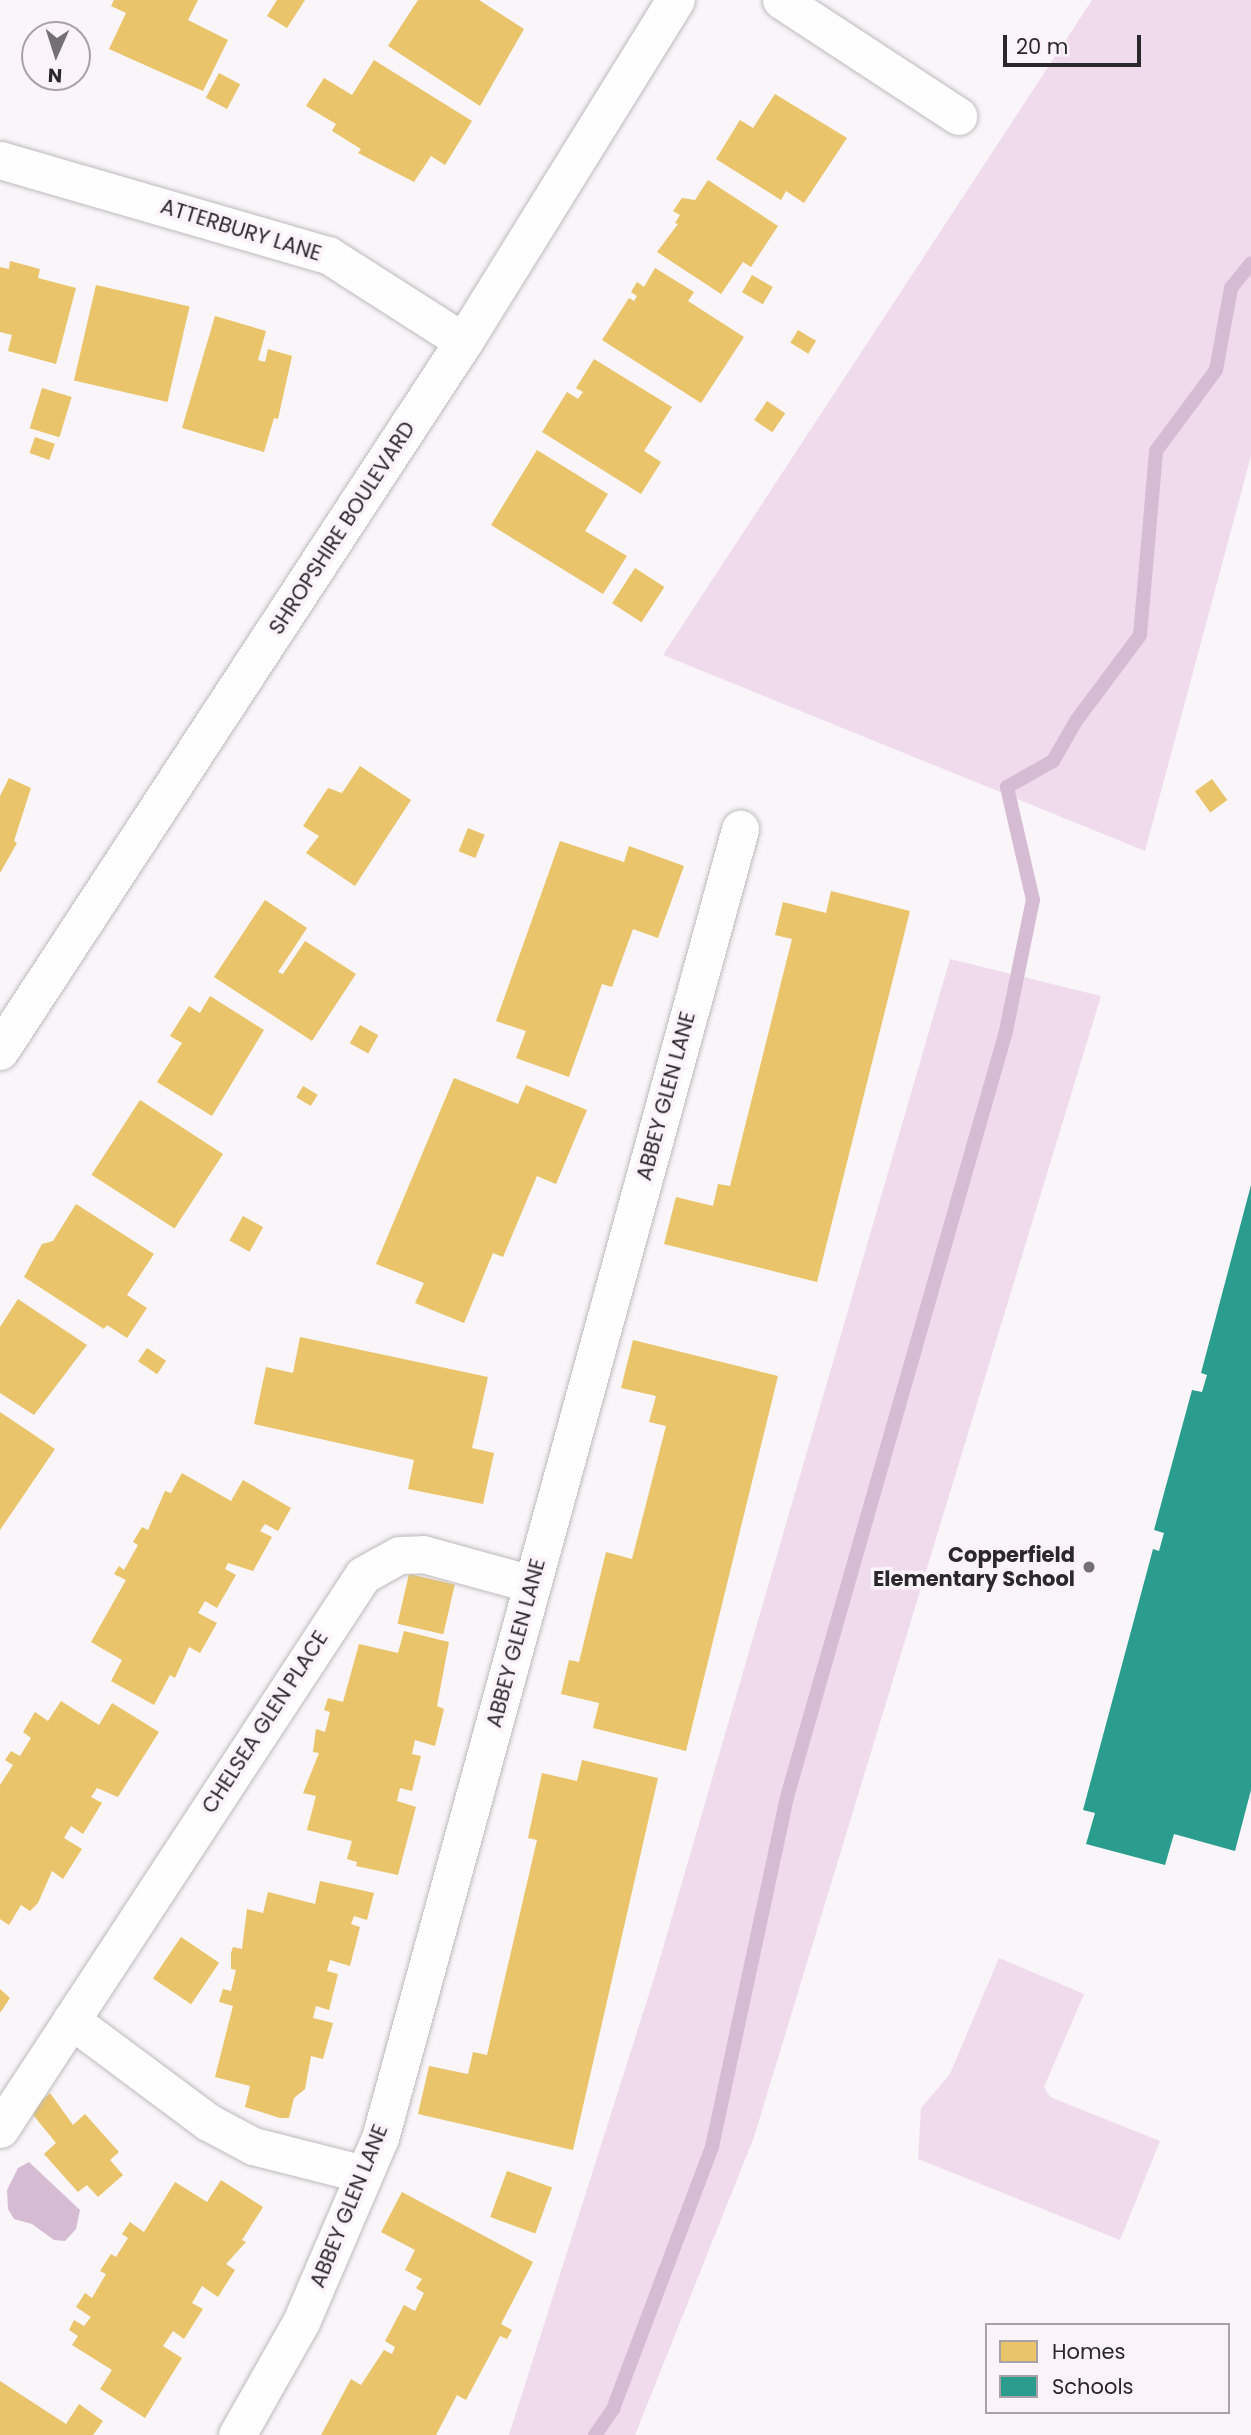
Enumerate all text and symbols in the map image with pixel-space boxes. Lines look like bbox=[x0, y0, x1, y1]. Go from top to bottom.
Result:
north arrow bbox=[21, 21, 91, 91]
scale bar bbox=[1006, 21, 1144, 65]
text: 20 m bbox=[1016, 32, 1069, 61]
text: N bbox=[47, 62, 63, 89]
street label: ATTERBURY LANE bbox=[158, 194, 324, 266]
street label: SHROPSHIRE BOULEVARD bbox=[264, 417, 420, 639]
street label: ABBEY GLEN LANE bbox=[631, 1009, 701, 1183]
place label: Copperfield Elementary School bbox=[873, 1542, 1075, 1592]
street label: ABBEY GLEN LANE bbox=[481, 1556, 551, 1730]
marker: Copperfield Elementary School bbox=[1081, 1559, 1097, 1575]
street label: CHELSEA GLEN PLACE bbox=[197, 1626, 333, 1818]
street label: ABBEY GLEN LANE bbox=[305, 2121, 393, 2291]
legend bbox=[985, 2323, 1230, 2414]
text: Homes bbox=[1052, 2337, 1126, 2366]
text: Schools bbox=[1052, 2372, 1134, 2401]

